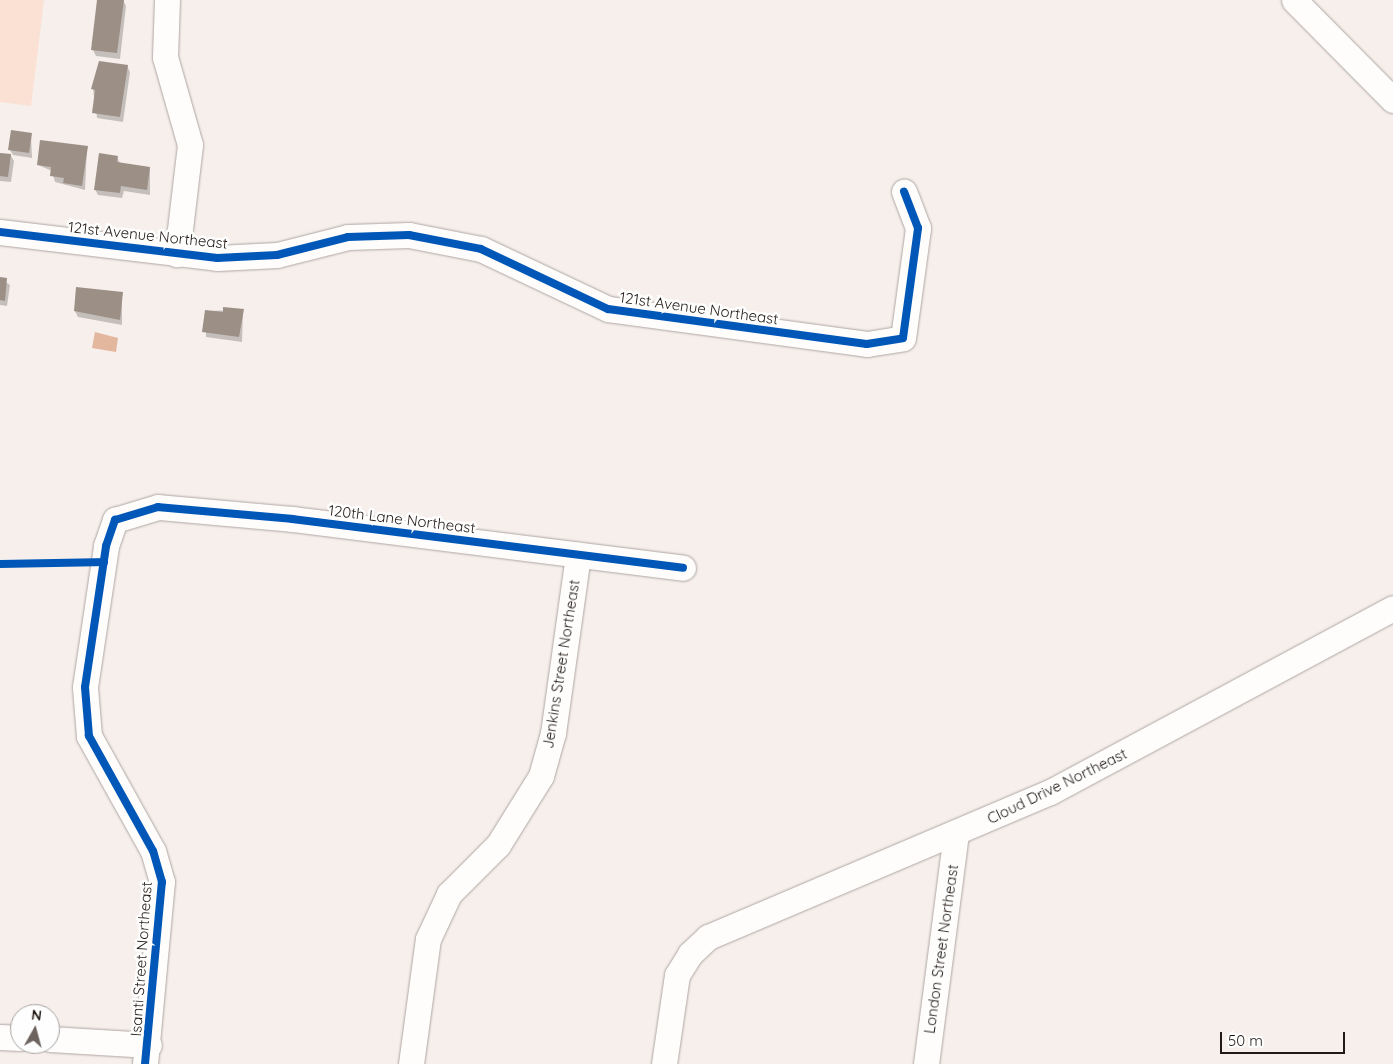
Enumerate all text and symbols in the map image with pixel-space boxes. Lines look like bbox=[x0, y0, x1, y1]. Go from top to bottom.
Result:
street label: 121st Avenue Northeast bbox=[67, 218, 229, 252]
street label: 121st Avenue Northeast bbox=[618, 288, 780, 328]
street label: 120th Lane Northeast bbox=[328, 501, 476, 537]
street label: Jenkins Street Northeast bbox=[539, 578, 583, 750]
street label: Cloud Drive Northeast bbox=[984, 744, 1130, 828]
street label: London Street Northeast bbox=[920, 863, 962, 1035]
street label: Isanti Street Northeast bbox=[127, 881, 155, 1037]
north arrow bbox=[10, 1004, 60, 1054]
text: N bbox=[30, 1006, 43, 1025]
scale bar bbox=[1223, 1022, 1348, 1054]
text: 50 m bbox=[1228, 1031, 1263, 1050]

